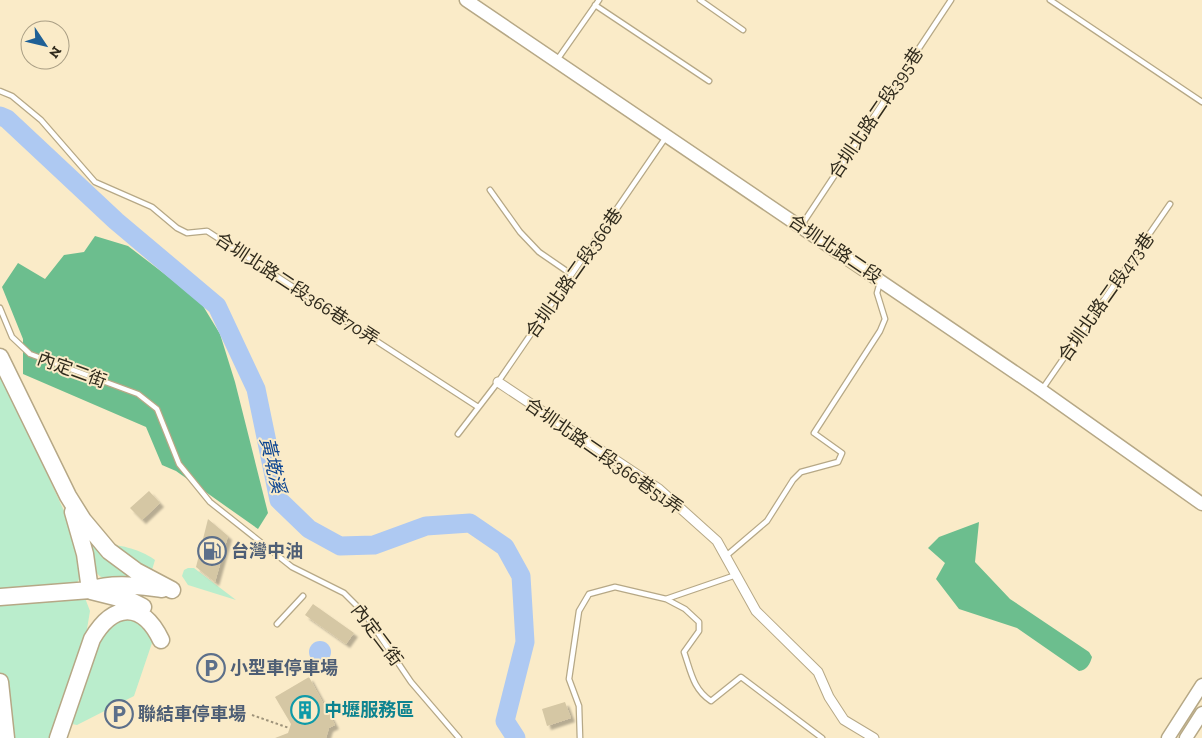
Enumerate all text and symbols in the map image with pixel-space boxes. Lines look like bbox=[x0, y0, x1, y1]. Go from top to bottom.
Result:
north arrow bbox=[20, 20, 70, 70]
text: N bbox=[45, 43, 65, 62]
street label: 合圳北路二段395巷 bbox=[824, 43, 928, 183]
street label: 合圳北路二段366巷 bbox=[521, 204, 627, 342]
street label: 合圳北路二段 bbox=[784, 210, 886, 288]
street label: 合圳北路二段366巷70弄 bbox=[211, 228, 383, 350]
street label: 合圳北路二段473巷 bbox=[1053, 228, 1159, 366]
street label: 內定二街 bbox=[34, 347, 110, 393]
street label: 合圳北路二段366巷51弄 bbox=[521, 393, 687, 519]
water label: 黃墘溪 bbox=[255, 435, 291, 498]
fuel station icon: 台灣中油 bbox=[197, 536, 227, 566]
place label: 台灣中油 bbox=[231, 540, 303, 562]
street label: 內定二街 bbox=[347, 600, 407, 670]
parking icon: 小型車停車場 bbox=[196, 653, 226, 683]
place label: 小型車停車場 bbox=[230, 657, 338, 679]
building icon: 中壢服務區 bbox=[290, 695, 320, 725]
parking icon: 聯結車停車場 bbox=[104, 699, 134, 729]
place label: 中壢服務區 bbox=[324, 699, 414, 721]
place label: 聯結車停車場 bbox=[138, 703, 246, 725]

